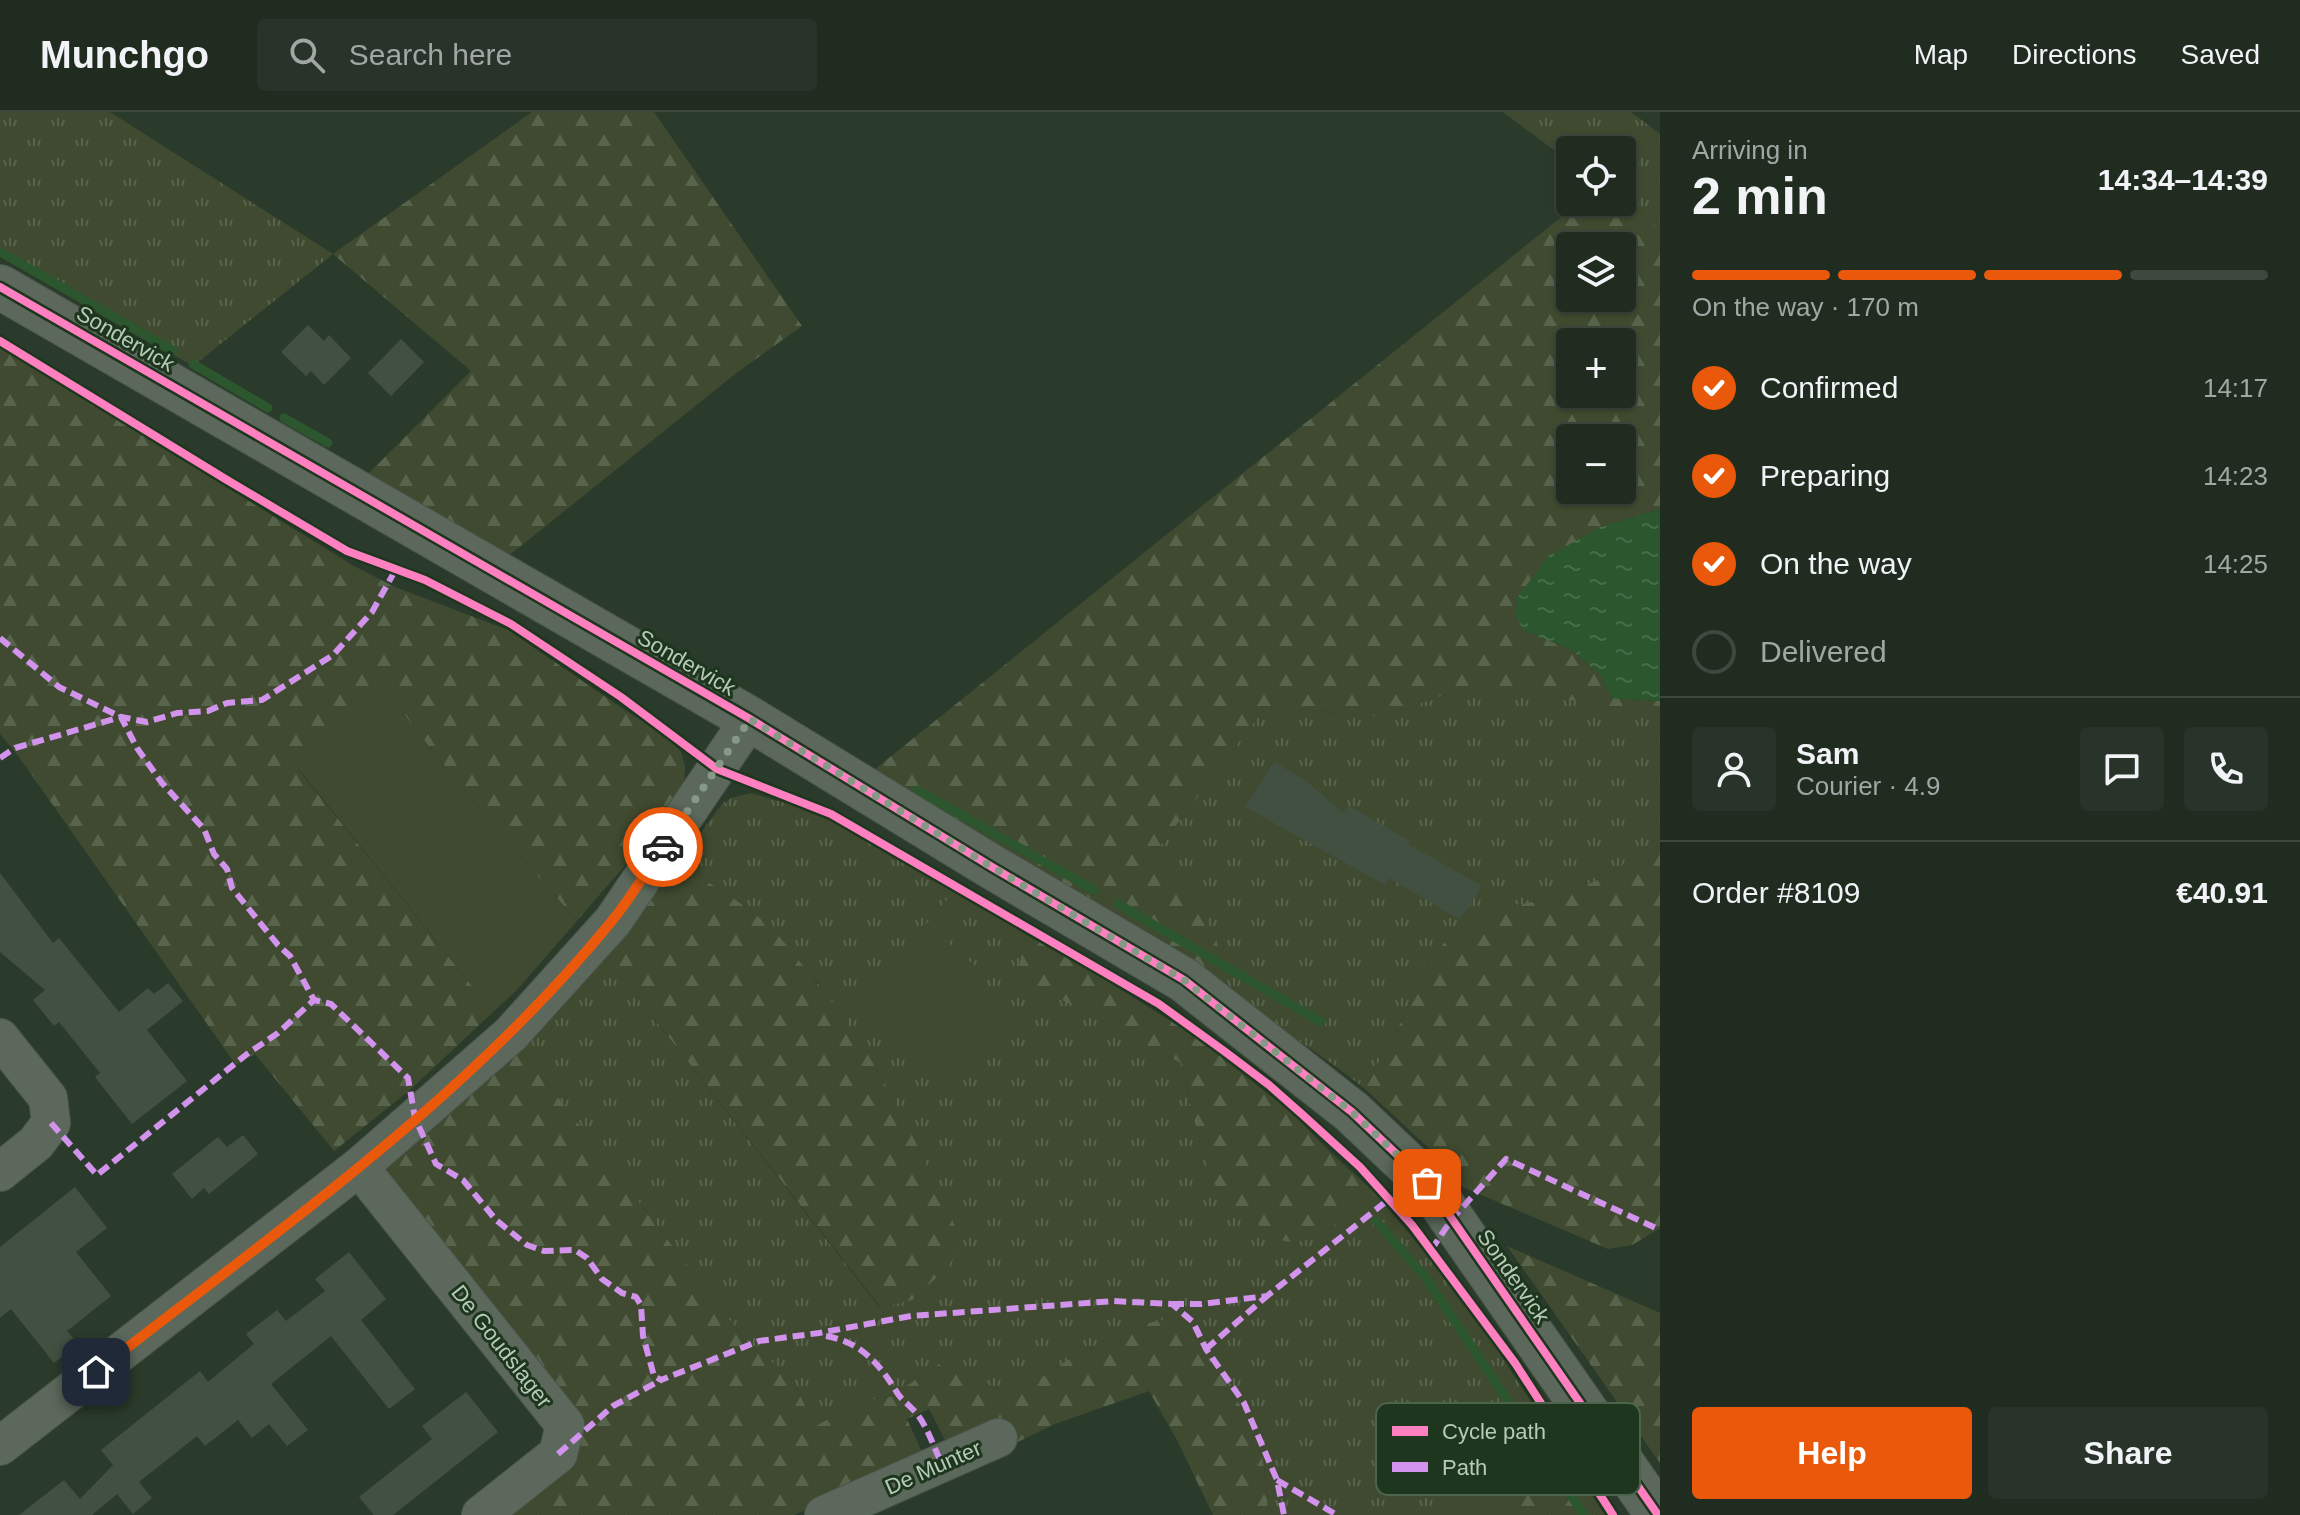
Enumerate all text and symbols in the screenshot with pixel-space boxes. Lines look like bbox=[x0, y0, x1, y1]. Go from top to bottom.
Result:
search box bbox=[257, 19, 817, 91]
icon: search bbox=[285, 33, 329, 77]
text: Munchgo bbox=[40, 34, 209, 76]
text: Search here bbox=[349, 38, 512, 71]
text: Map bbox=[1914, 39, 1968, 70]
text: Directions bbox=[2012, 39, 2137, 70]
text: Saved bbox=[2181, 39, 2260, 70]
text: Arriving in bbox=[1692, 135, 1808, 165]
map controls bbox=[1556, 136, 1636, 504]
button: locate bbox=[1556, 136, 1636, 216]
text: 14:34–14:39 bbox=[2098, 163, 2268, 196]
text: 2 min bbox=[1692, 167, 1828, 225]
button: layers bbox=[1556, 232, 1636, 312]
text: On the way · 170 m bbox=[1692, 292, 1919, 322]
street label: Sondervick bbox=[72, 300, 180, 377]
button: + bbox=[1556, 328, 1636, 408]
icon: check bbox=[1692, 366, 1736, 410]
text: Confirmed bbox=[1760, 371, 1898, 404]
text: 14:17 bbox=[2203, 373, 2268, 403]
button: − bbox=[1556, 424, 1636, 504]
icon: check bbox=[1692, 454, 1736, 498]
text: Preparing bbox=[1760, 459, 1890, 492]
text: 14:23 bbox=[2203, 461, 2268, 491]
icon: check bbox=[1692, 542, 1736, 586]
text: On the way bbox=[1760, 547, 1912, 580]
text: 14:25 bbox=[2203, 549, 2268, 579]
street label: Sondervick bbox=[633, 624, 741, 701]
text: Delivered bbox=[1760, 635, 1887, 668]
button: person bbox=[1692, 727, 1776, 811]
button: chat bbox=[2080, 727, 2164, 811]
button: phone bbox=[2184, 727, 2268, 811]
text: Sam bbox=[1796, 737, 1859, 770]
text: Courier · 4.9 bbox=[1796, 771, 1941, 801]
courier bbox=[623, 807, 703, 887]
icon: car bbox=[641, 825, 685, 869]
text: Order #8109 bbox=[1692, 876, 1860, 909]
text: €40.91 bbox=[2176, 876, 2268, 909]
pin bbox=[1393, 1149, 1461, 1217]
icon: bag bbox=[1405, 1161, 1449, 1205]
street label: Sondervick bbox=[1472, 1225, 1556, 1329]
street label: De Goudslager bbox=[446, 1280, 557, 1412]
pin bbox=[62, 1338, 130, 1406]
icon: home bbox=[74, 1350, 118, 1394]
legend bbox=[1376, 1403, 1640, 1495]
button: Help bbox=[1692, 1407, 1972, 1499]
button: Share bbox=[1988, 1407, 2268, 1499]
text: Cycle path bbox=[1442, 1419, 1546, 1444]
street label: De Munter bbox=[881, 1435, 985, 1500]
text: Path bbox=[1442, 1455, 1487, 1480]

